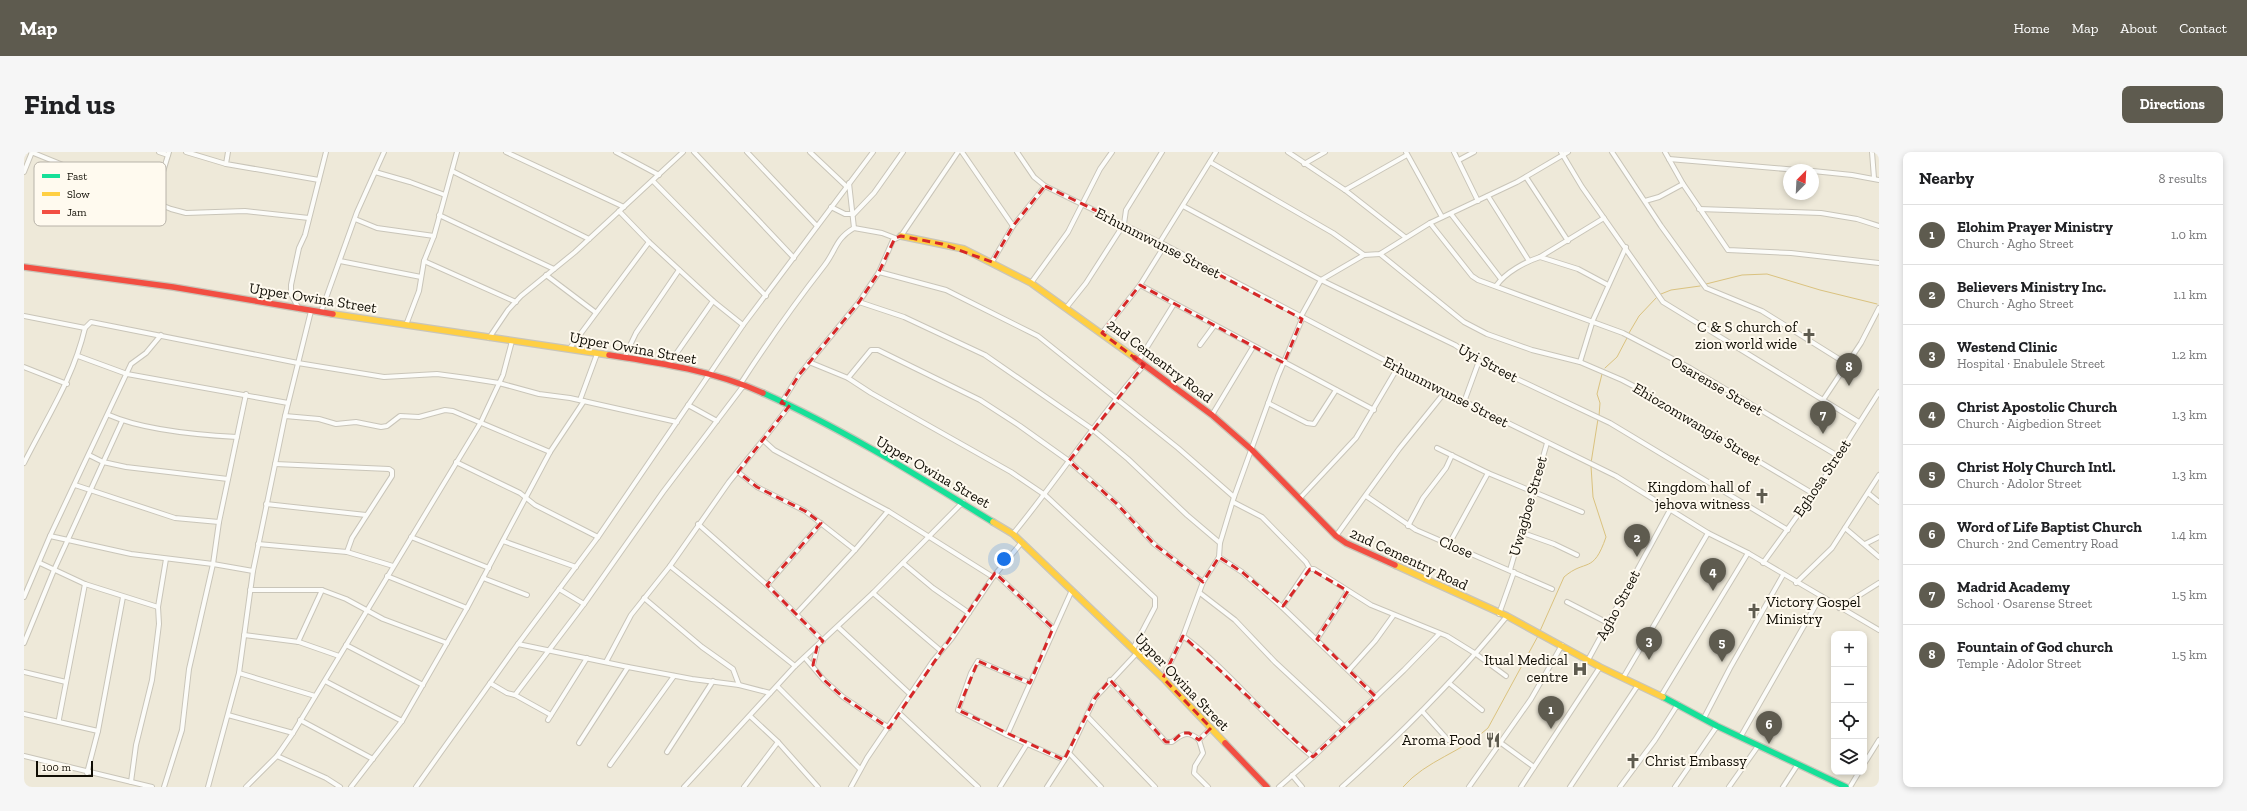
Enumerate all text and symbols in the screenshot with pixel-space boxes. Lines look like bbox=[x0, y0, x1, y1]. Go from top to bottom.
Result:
text: Map bbox=[20, 17, 57, 40]
text: Home bbox=[2014, 20, 2050, 37]
text: Map bbox=[2072, 20, 2098, 37]
text: About bbox=[2120, 20, 2157, 37]
text: Contact bbox=[2179, 20, 2227, 37]
button: Directions bbox=[2122, 86, 2223, 123]
text: Find us bbox=[24, 88, 115, 121]
legend bbox=[34, 162, 166, 226]
north arrow bbox=[1783, 164, 1819, 200]
text: Nearby bbox=[1919, 168, 1974, 188]
text: Fast bbox=[67, 170, 88, 183]
text: 8 results bbox=[2159, 171, 2207, 186]
text: Slow bbox=[67, 188, 90, 201]
street label: Erhunmwunse Street bbox=[1092, 204, 1224, 283]
text: Jam bbox=[67, 206, 87, 219]
text: Elohim Prayer Ministry bbox=[1957, 218, 2113, 236]
text: 1 bbox=[1929, 227, 1935, 242]
text: 1.0 km bbox=[2171, 227, 2207, 242]
text: Church · Agho Street bbox=[1957, 236, 2073, 251]
text: Believers Ministry Inc. bbox=[1957, 278, 2106, 296]
street label: Upper Owina Street bbox=[248, 279, 378, 317]
text: 2 bbox=[1929, 287, 1935, 302]
text: 1.1 km bbox=[2173, 287, 2207, 302]
text: Church · Agho Street bbox=[1957, 296, 2073, 311]
street label: 2nd Cementry Road bbox=[1103, 315, 1217, 407]
place label: C & S church of zion world wide bbox=[1695, 318, 1798, 353]
church icon: C & S church of zion world wide bbox=[1800, 327, 1818, 345]
street label: Upper Owina Street bbox=[568, 328, 698, 368]
text: Westend Clinic bbox=[1957, 338, 2057, 356]
street label: Uyi Street bbox=[1455, 340, 1521, 386]
text: 3 bbox=[1929, 347, 1935, 362]
text: 1.2 km bbox=[2172, 347, 2207, 362]
street label: Osarense Street bbox=[1668, 352, 1767, 420]
street label: Erhunmwunse Street bbox=[1380, 353, 1512, 432]
pin: 8 bbox=[1836, 353, 1862, 386]
text: Hospital · Enabulele Street bbox=[1957, 356, 2105, 371]
street label: Ehiozomwangie Street bbox=[1630, 379, 1765, 470]
text: Christ Apostolic Church bbox=[1957, 398, 2117, 416]
pin: 7 bbox=[1810, 401, 1836, 434]
text: 4 bbox=[1928, 407, 1936, 422]
text: 1.3 km bbox=[2172, 407, 2207, 422]
text: Church · Aigbedion Street bbox=[1957, 416, 2101, 431]
street label: Upper Owina Street bbox=[873, 432, 994, 512]
street label: Eghosa Street bbox=[1789, 435, 1855, 520]
street label: Uwagboe Street bbox=[1505, 454, 1551, 558]
text: Christ Holy Church Intl. bbox=[1957, 458, 2116, 476]
text: 5 bbox=[1929, 467, 1935, 482]
text: 1.3 km bbox=[2172, 467, 2207, 482]
text: Church · Adolor Street bbox=[1957, 476, 2082, 491]
place label: Kingdom hall of jehova witness bbox=[1648, 478, 1751, 513]
church icon: Kingdom hall of jehova witness bbox=[1753, 487, 1771, 505]
text: Word of Life Baptist Church bbox=[1957, 518, 2142, 536]
street label: 2nd Cementry Road bbox=[1347, 524, 1472, 595]
pin: 2 bbox=[1624, 524, 1650, 557]
text: 6 bbox=[1929, 527, 1935, 542]
text: 1.4 km bbox=[2171, 527, 2207, 542]
street label: Close bbox=[1436, 532, 1476, 562]
text: Church · 2nd Cementry Road bbox=[1957, 536, 2118, 551]
your location bbox=[994, 549, 1014, 569]
pin: 4 bbox=[1700, 558, 1726, 591]
street label: Agho Street bbox=[1592, 567, 1644, 643]
text: Madrid Academy bbox=[1957, 578, 2070, 596]
text: 7 bbox=[1929, 587, 1935, 602]
text: 1.5 km bbox=[2172, 587, 2207, 602]
place label: Victory Gospel Ministry bbox=[1765, 593, 1861, 628]
text: School · Osarense Street bbox=[1957, 596, 2092, 611]
church icon: Victory Gospel Ministry bbox=[1745, 602, 1763, 620]
pin: 3 bbox=[1636, 627, 1662, 660]
street label: Upper Owina Street bbox=[1131, 629, 1234, 735]
pin: 5 bbox=[1709, 629, 1735, 662]
map controls bbox=[1831, 631, 1867, 775]
button: + bbox=[1831, 631, 1867, 667]
text: Fountain of God church bbox=[1957, 638, 2113, 656]
text: 8 bbox=[1928, 647, 1936, 662]
text: 1.5 km bbox=[2172, 647, 2207, 662]
place label: Itual Medical centre bbox=[1484, 651, 1568, 686]
text: Temple · Adolor Street bbox=[1957, 656, 2081, 671]
hospital icon: Itual Medical centre bbox=[1571, 660, 1589, 678]
button: − bbox=[1831, 667, 1867, 703]
pin: 1 bbox=[1538, 696, 1564, 729]
button: locate bbox=[1831, 703, 1867, 739]
pin: 6 bbox=[1756, 711, 1782, 744]
place label: Aroma Food bbox=[1402, 731, 1482, 749]
restaurant icon: Aroma Food bbox=[1484, 731, 1502, 749]
button: layers bbox=[1831, 739, 1867, 775]
church icon: Christ Embassy bbox=[1624, 752, 1642, 770]
place label: Christ Embassy bbox=[1645, 752, 1747, 770]
scale bar bbox=[36, 759, 93, 778]
text: 100 m bbox=[42, 761, 71, 774]

